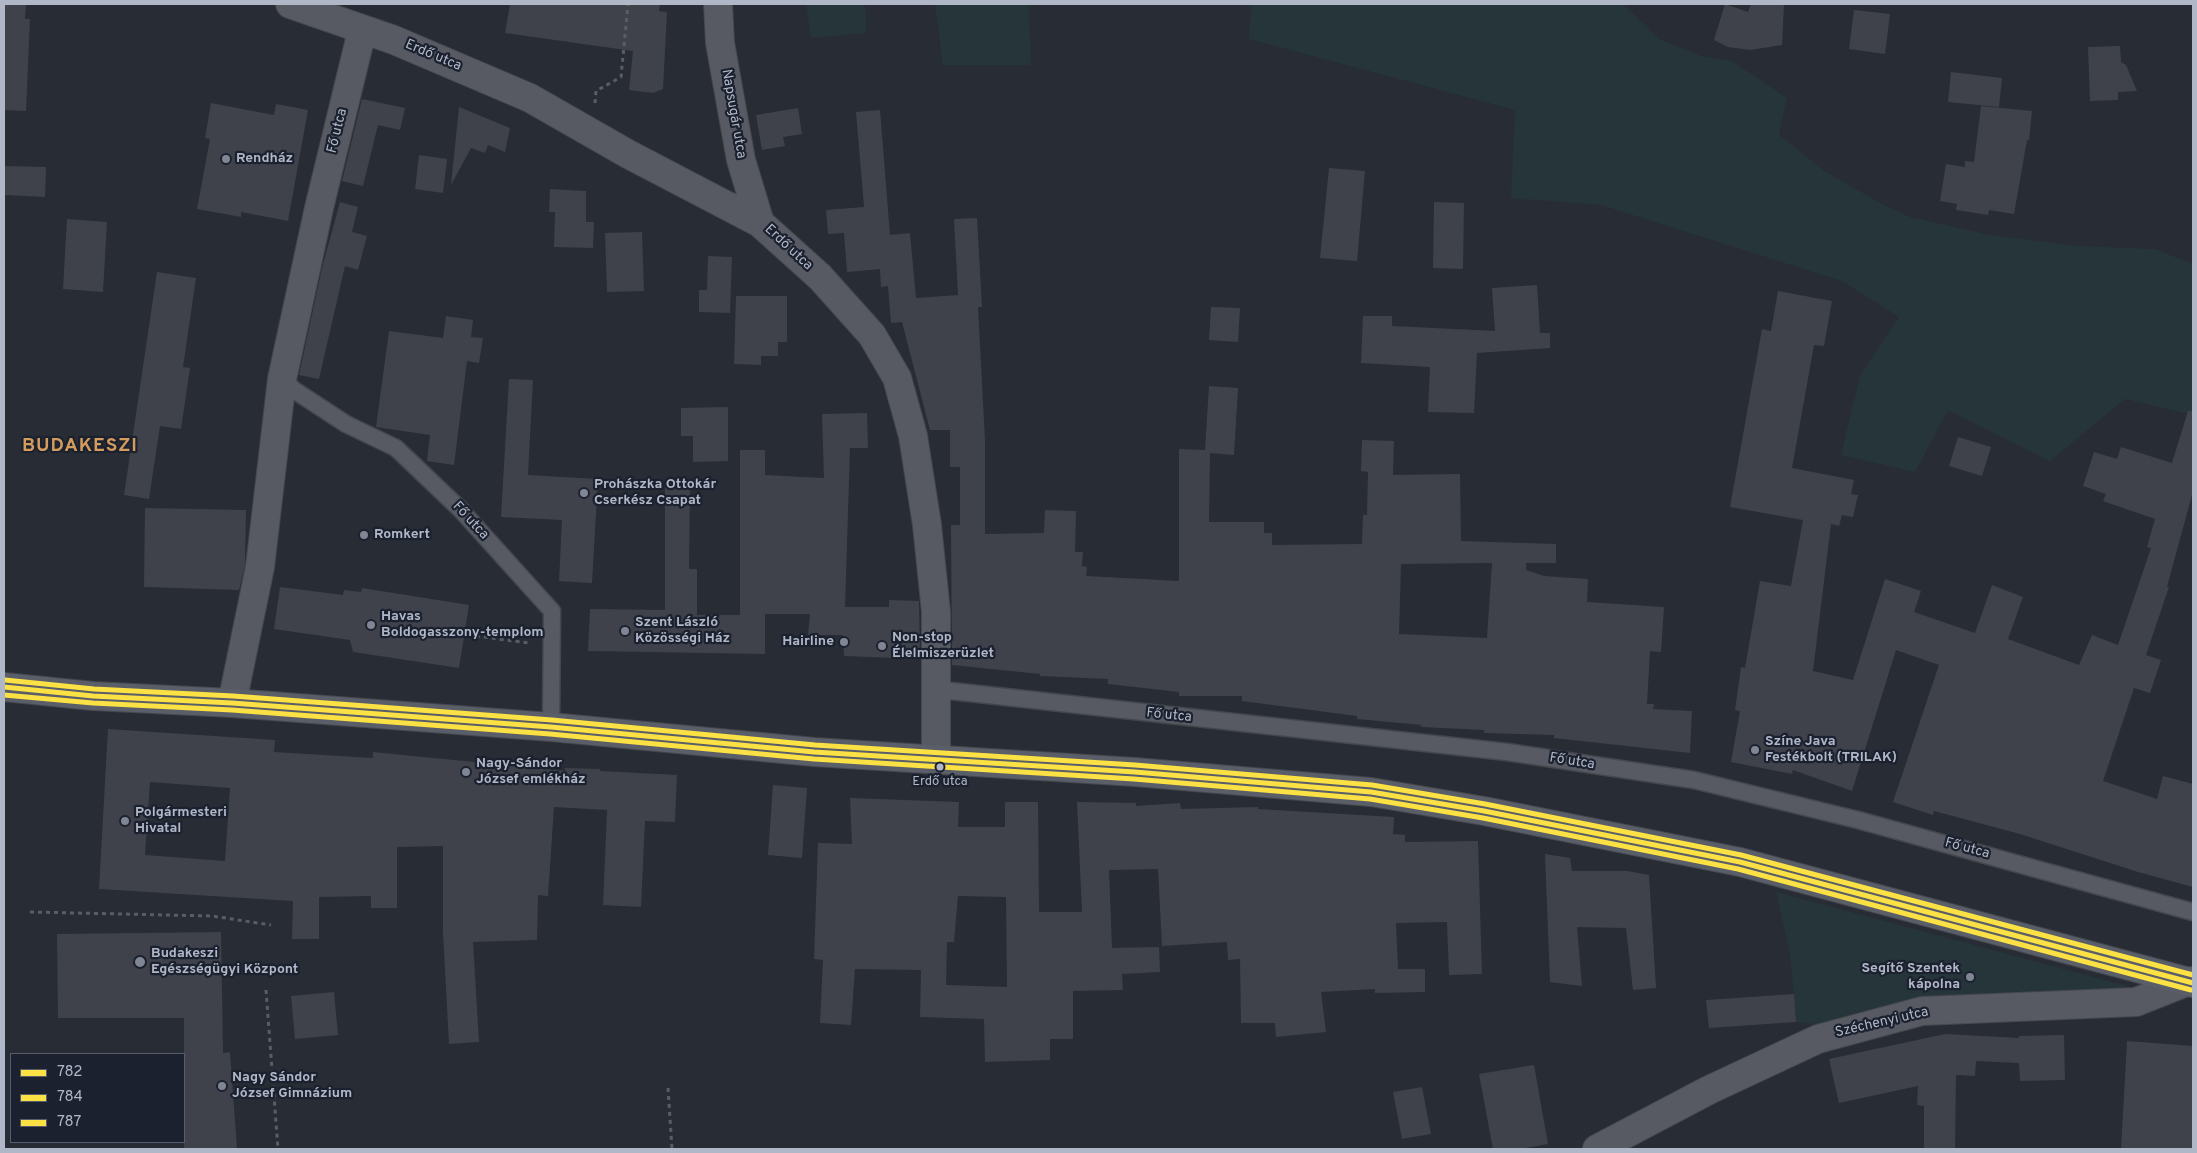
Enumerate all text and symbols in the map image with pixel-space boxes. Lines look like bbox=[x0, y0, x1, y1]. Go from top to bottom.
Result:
street label: Erdő utca bbox=[402, 37, 464, 75]
street label: Napsugár utca bbox=[717, 68, 749, 160]
street label: Fő utca bbox=[324, 107, 352, 155]
place label: Rendház bbox=[236, 151, 293, 167]
marker: Rendház bbox=[220, 153, 232, 165]
street label: Erdő utca bbox=[760, 222, 816, 274]
district label: BUDAKESZI bbox=[21, 436, 139, 458]
place label: Prohászka Ottokár Cserkész Csapat bbox=[594, 477, 716, 510]
marker: Prohászka Ottokár Cserkész Csapat bbox=[578, 487, 590, 499]
street label: Fő utca bbox=[448, 499, 492, 543]
place label: Romkert bbox=[374, 527, 430, 543]
marker: Romkert bbox=[358, 529, 370, 541]
place label: Havas Boldogasszony-templom bbox=[381, 609, 544, 642]
place label: Szent László Közösségi Ház bbox=[635, 615, 730, 648]
marker: Havas Boldogasszony-templom bbox=[365, 619, 377, 631]
marker: Szent László Közösségi Ház bbox=[619, 625, 631, 637]
place label: Non-stop Élelmiszerüzlet bbox=[892, 630, 994, 662]
place label: Hairline bbox=[782, 634, 834, 650]
marker: Hairline bbox=[838, 636, 850, 648]
marker: Non-stop Élelmiszerüzlet bbox=[876, 640, 888, 652]
street label: Fő utca bbox=[1145, 705, 1193, 727]
place label: Színe Java Festékbolt (TRILAK) bbox=[1765, 734, 1897, 766]
marker: Színe Java Festékbolt (TRILAK) bbox=[1749, 744, 1761, 756]
street label: Fő utca bbox=[1548, 750, 1596, 774]
place label: Nagy-Sándor József emlékház bbox=[476, 756, 586, 789]
marker: Erdő utca bbox=[935, 762, 945, 772]
marker: Nagy-Sándor József emlékház bbox=[460, 766, 472, 778]
place label: Erdő utca bbox=[912, 774, 968, 790]
place label: Polgármesteri Hivatal bbox=[135, 805, 227, 838]
marker: Polgármesteri Hivatal bbox=[119, 815, 131, 827]
street label: Fő utca bbox=[1943, 835, 1991, 863]
place label: Budakeszi Egészségügyi Központ bbox=[151, 946, 298, 979]
marker: Budakeszi Egészségügyi Központ bbox=[133, 955, 147, 969]
place label: Segítő Szentek kápolna bbox=[1862, 961, 1960, 994]
marker: Segítő Szentek kápolna bbox=[1964, 971, 1976, 983]
street label: Széchenyi utca bbox=[1834, 1004, 1930, 1042]
legend bbox=[10, 1053, 185, 1143]
text: 782 bbox=[57, 1063, 82, 1082]
place label: Nagy Sándor József Gimnázium bbox=[232, 1070, 352, 1102]
marker: Nagy Sándor József Gimnázium bbox=[216, 1080, 228, 1092]
text: 784 bbox=[57, 1088, 83, 1107]
text: 787 bbox=[57, 1113, 81, 1132]

